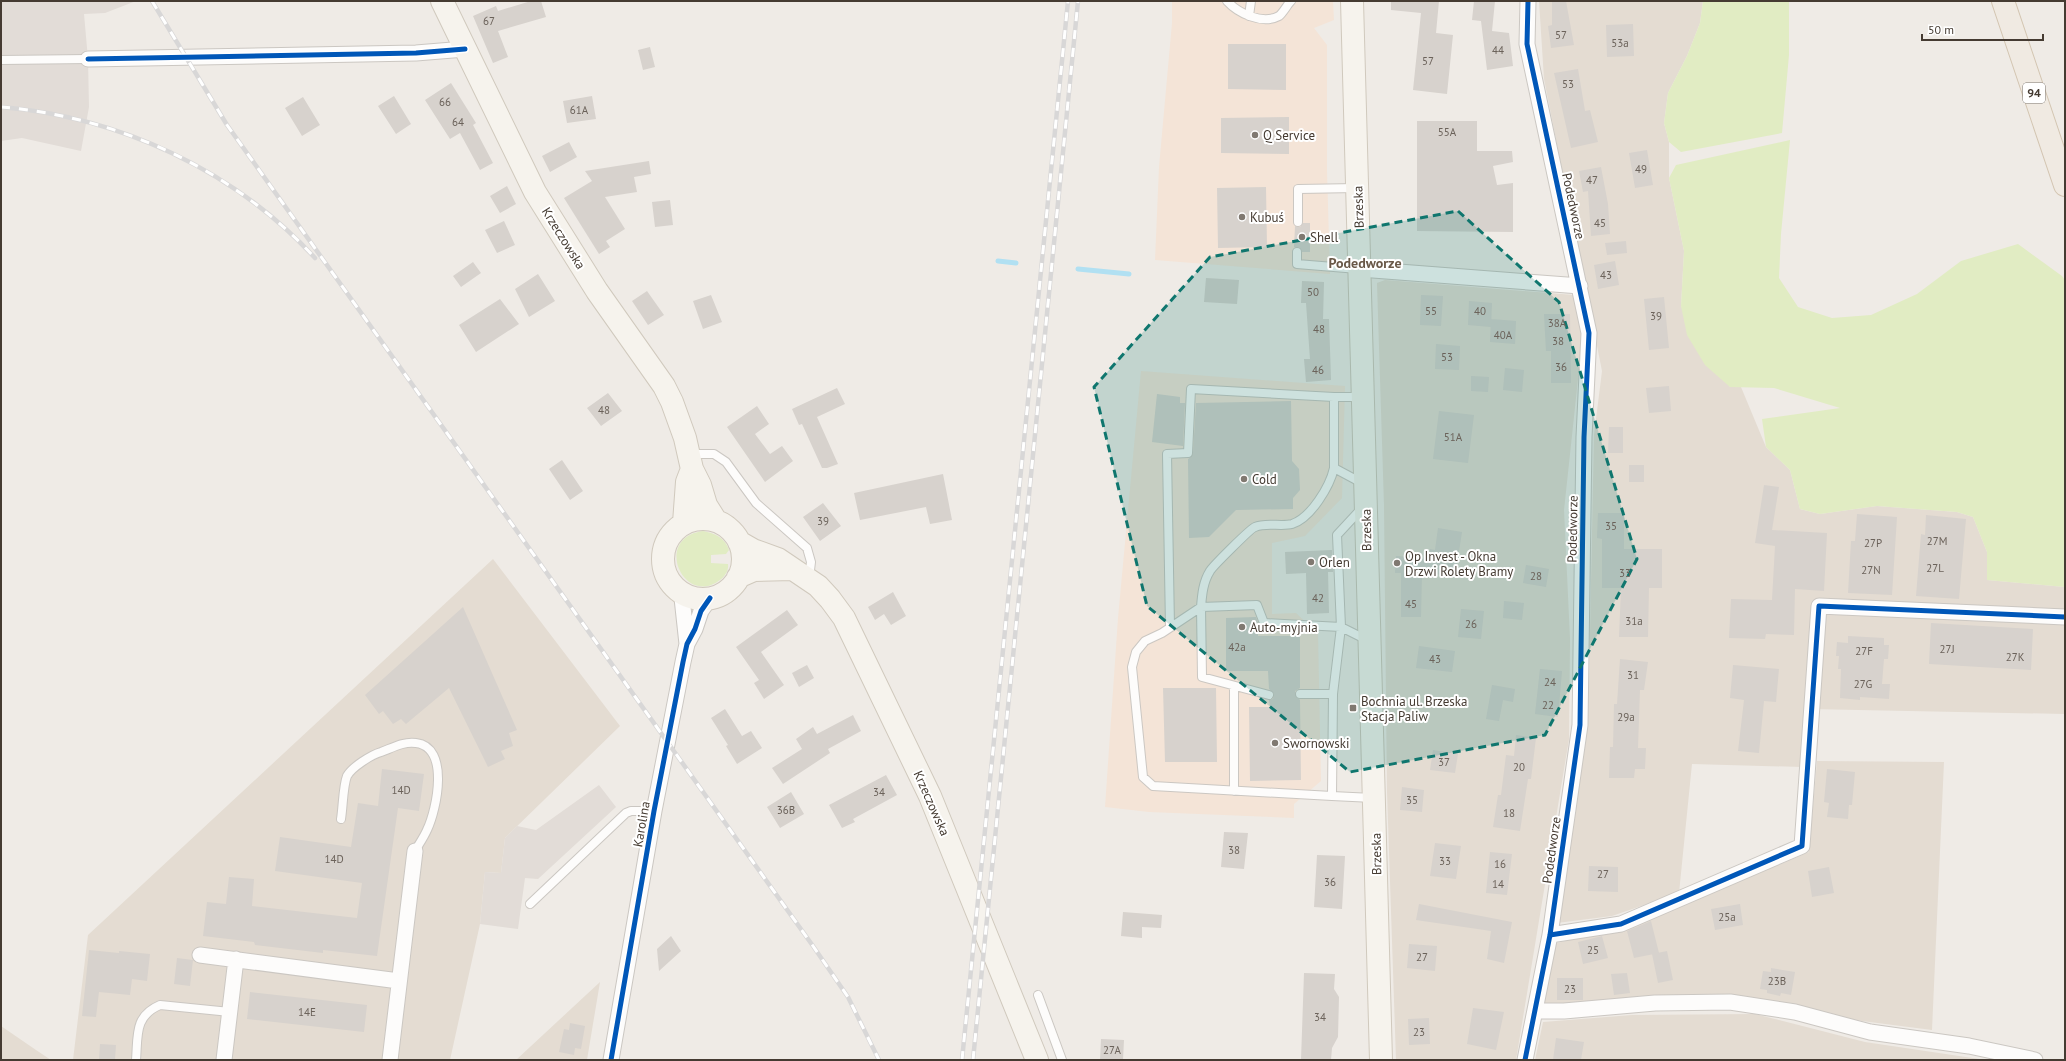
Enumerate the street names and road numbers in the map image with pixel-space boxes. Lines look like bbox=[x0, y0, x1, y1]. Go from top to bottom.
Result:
road number: 94 bbox=[2023, 83, 2045, 103]
street label: Podedworze bbox=[1558, 171, 1589, 241]
street label: Brzeska bbox=[1349, 186, 1368, 228]
street label: Krzeczowska bbox=[538, 204, 589, 272]
street label: Podedworze bbox=[1563, 495, 1582, 563]
street label: Brzeska bbox=[1358, 509, 1375, 551]
street label: Krzeczowska bbox=[910, 768, 954, 839]
street label: Karolina bbox=[629, 800, 654, 848]
street label: Podedworze bbox=[1538, 816, 1565, 885]
street label: Brzeska bbox=[1368, 833, 1385, 875]

